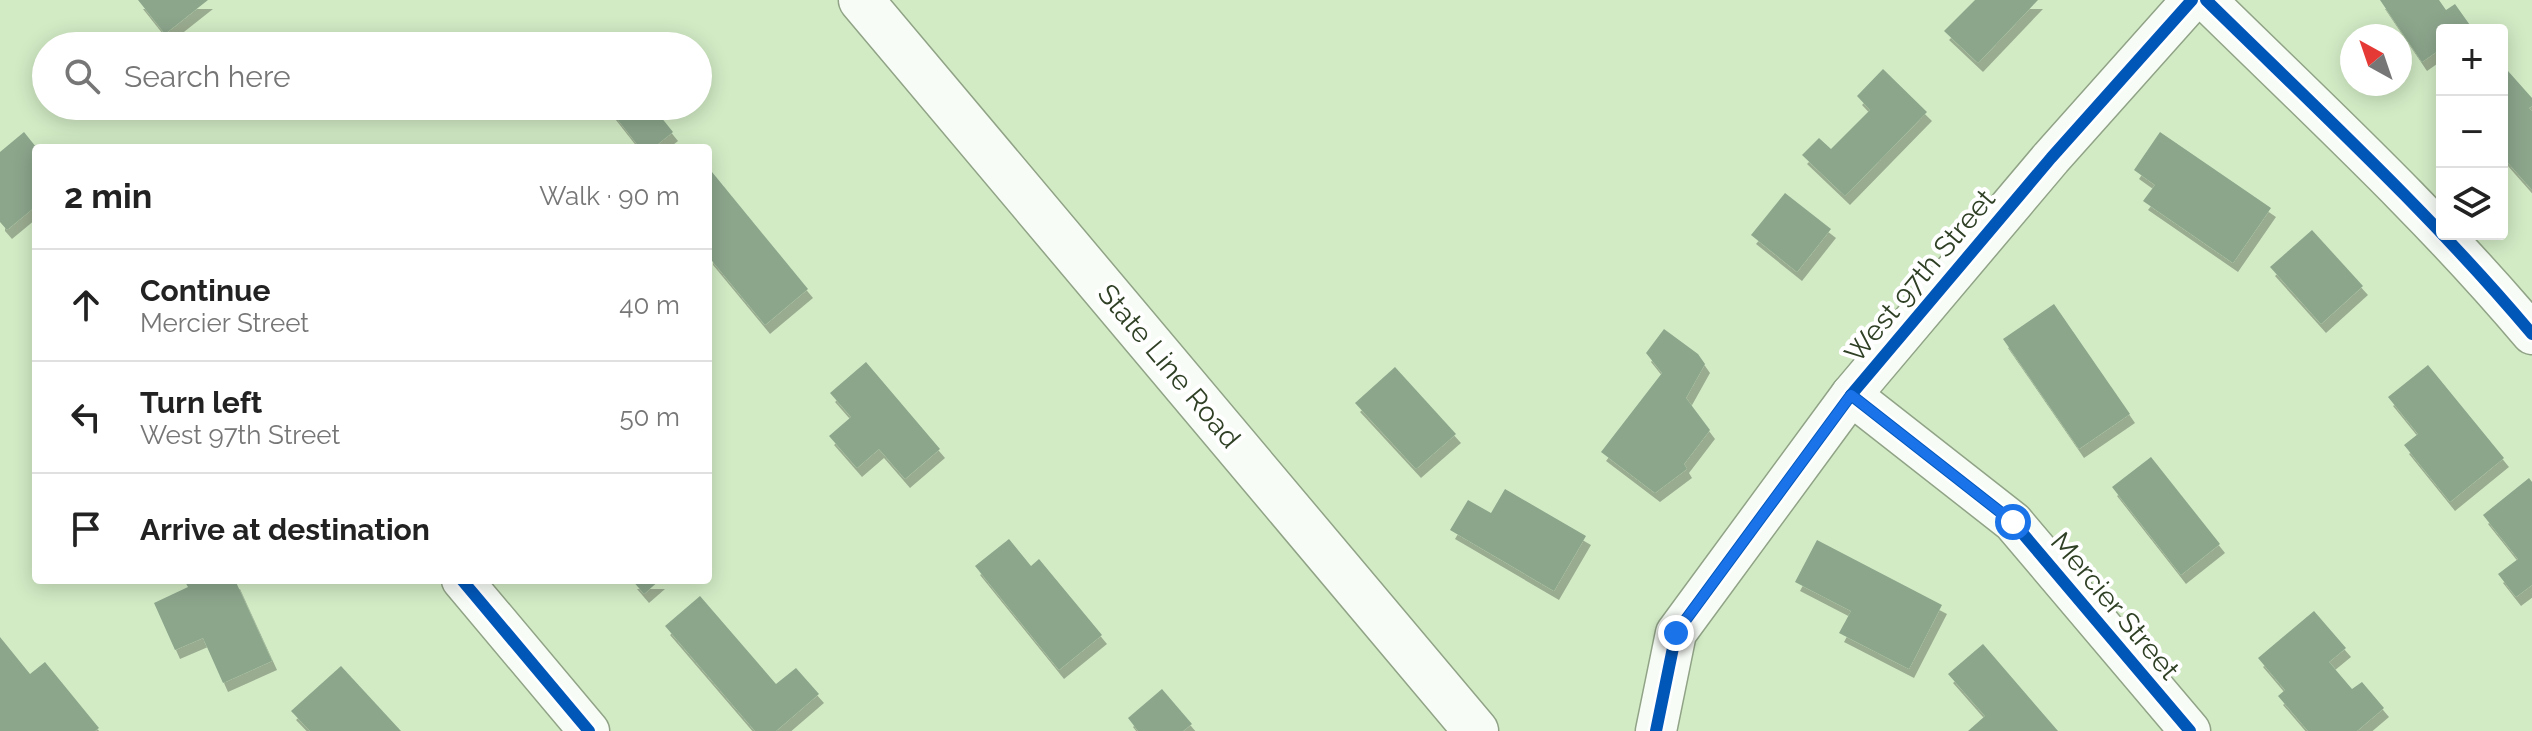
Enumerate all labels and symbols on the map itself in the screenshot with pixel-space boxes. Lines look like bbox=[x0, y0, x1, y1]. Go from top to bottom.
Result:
north arrow bbox=[2340, 24, 2412, 96]
street label: West 97th Street bbox=[1838, 182, 2002, 369]
street label: State Line Road bbox=[1091, 277, 1247, 455]
route start bbox=[1995, 504, 2031, 540]
street label: Mercier Street bbox=[2044, 526, 2187, 687]
route end bbox=[1658, 615, 1694, 651]

